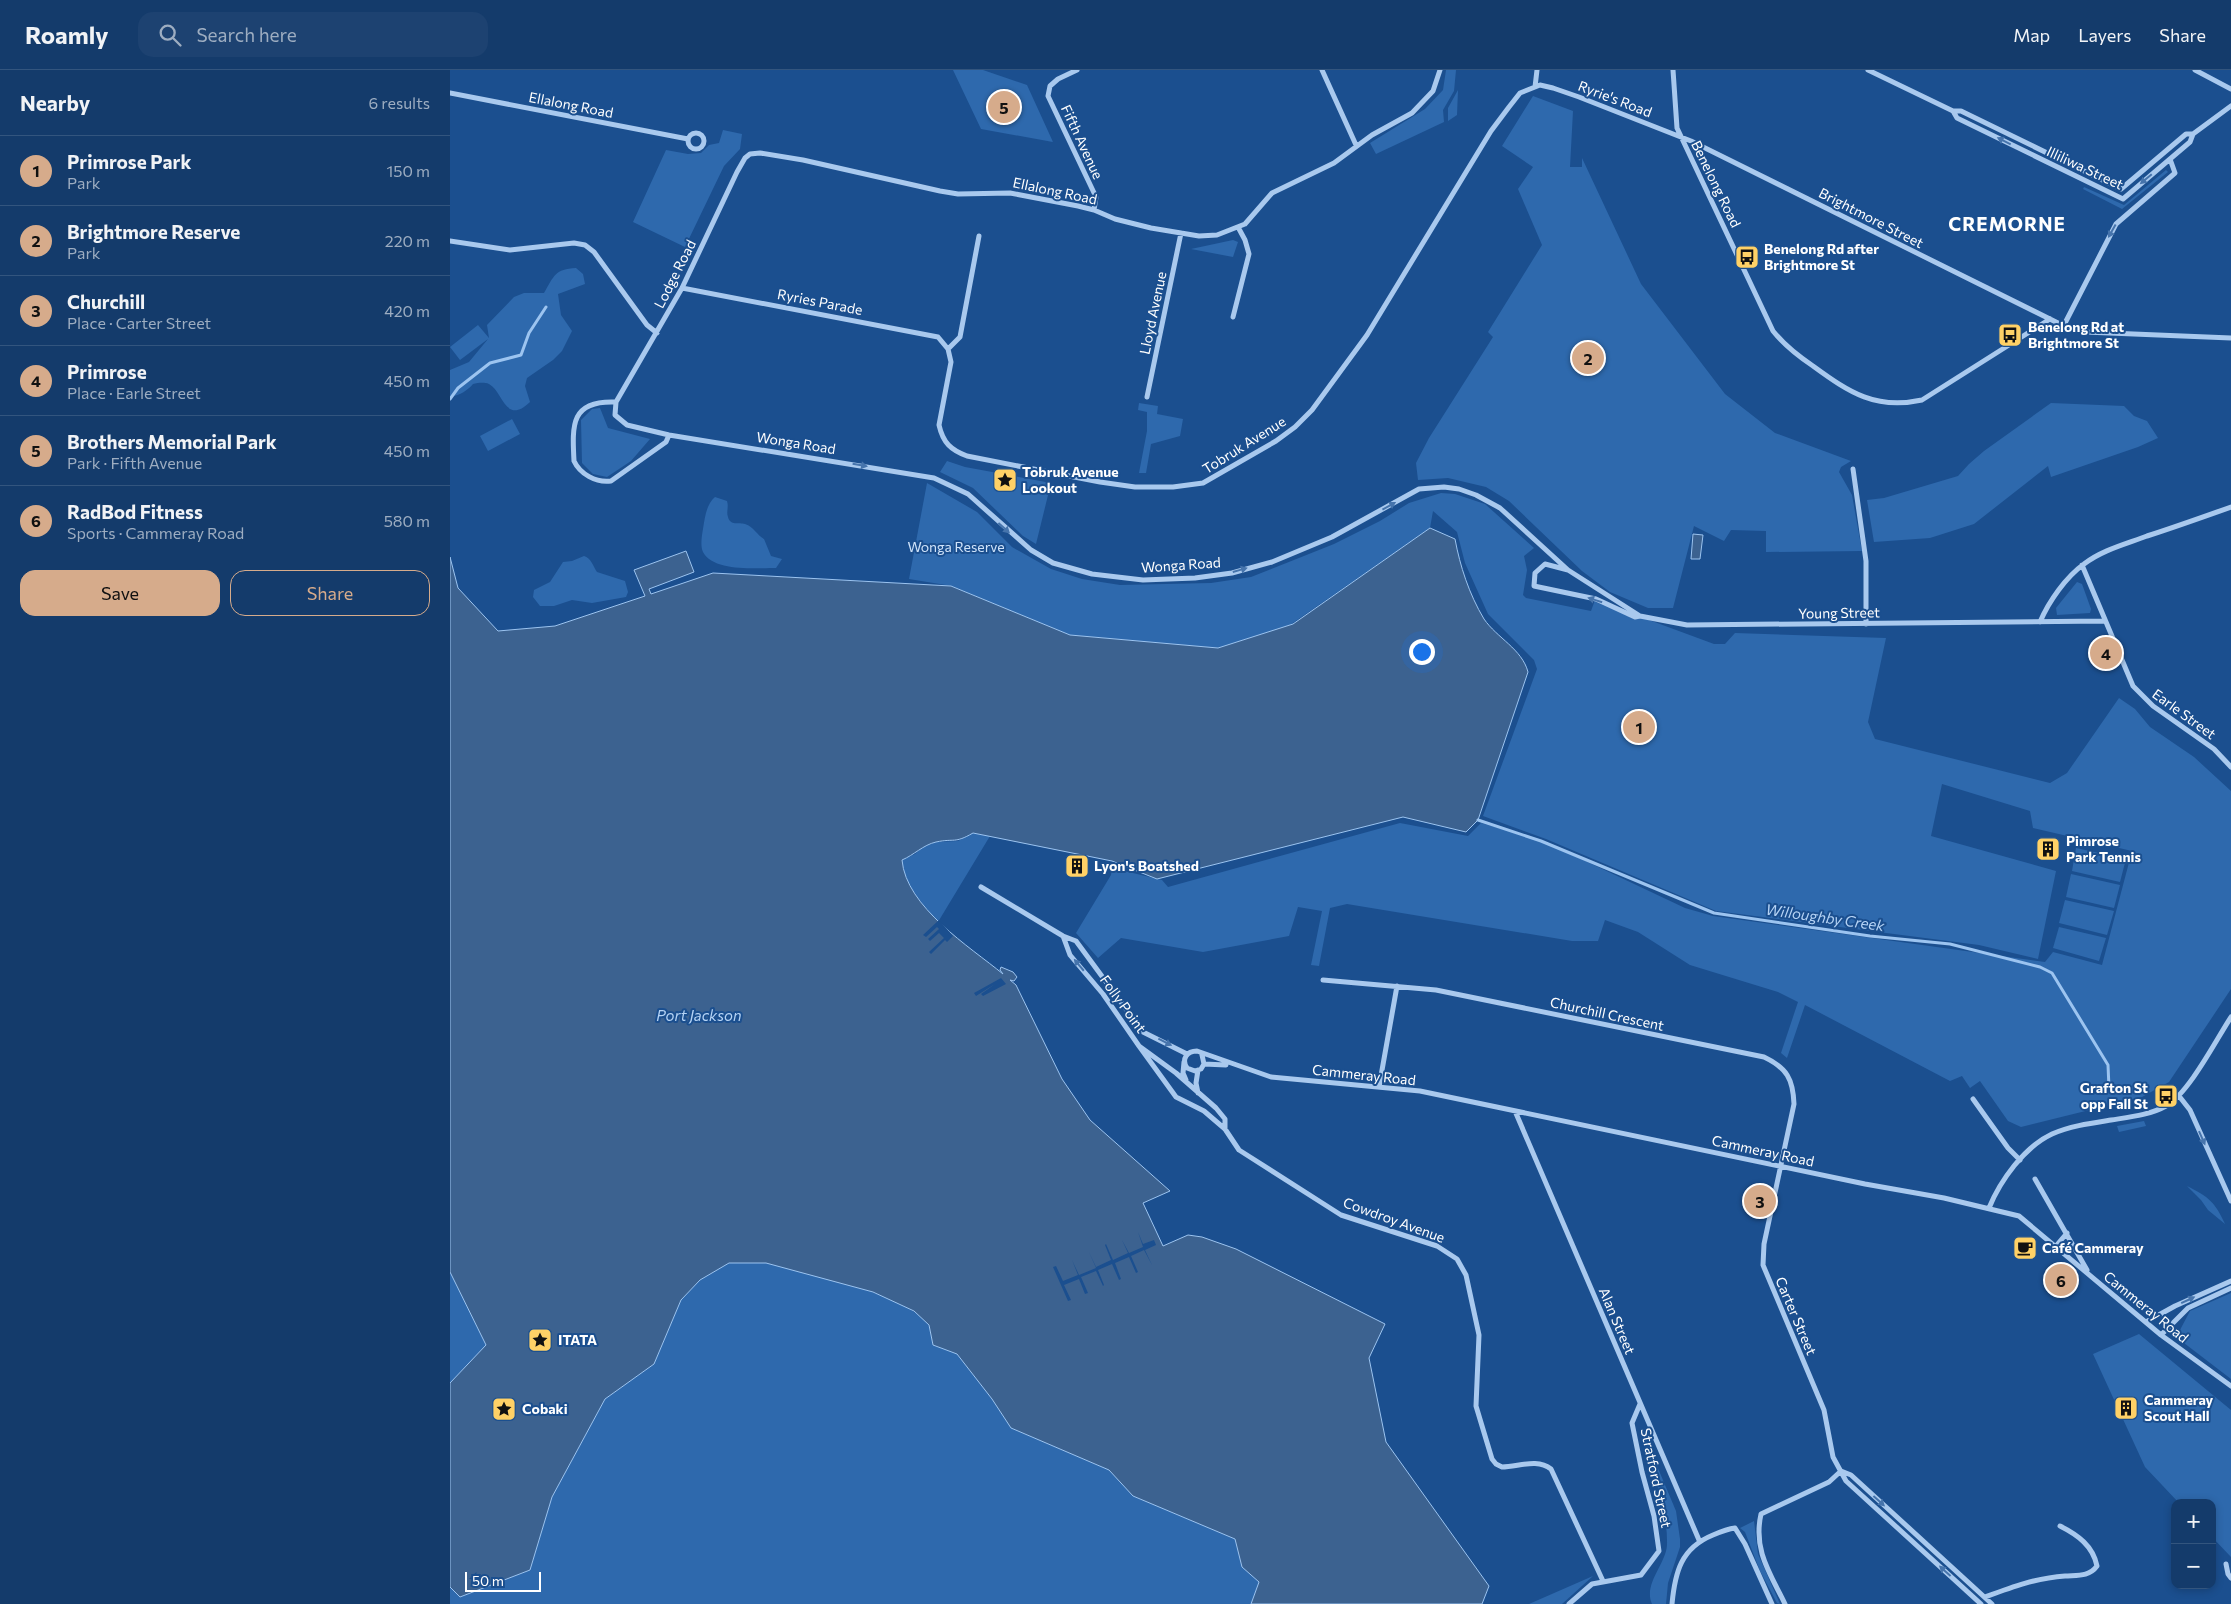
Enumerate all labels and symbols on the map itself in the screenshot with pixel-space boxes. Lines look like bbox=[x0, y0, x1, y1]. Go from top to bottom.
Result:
street label: Ryrie's Road bbox=[1576, 77, 1654, 120]
street label: Ellalong Road bbox=[527, 88, 615, 121]
pin: 5 bbox=[988, 88, 1020, 126]
street label: Fifth Avenue bbox=[1058, 102, 1107, 182]
street label: Benelong Road bbox=[1688, 137, 1745, 230]
one-way arrow bbox=[1997, 137, 2011, 145]
street label: Illiliwa Street bbox=[2044, 142, 2126, 193]
street label: Ellalong Road bbox=[1011, 173, 1099, 208]
one-way arrow bbox=[2140, 173, 2152, 184]
street label: Brightmore Street bbox=[1816, 184, 1927, 251]
district label: CREMORNE bbox=[1948, 212, 2066, 235]
one-way arrow bbox=[2108, 224, 2116, 239]
street label: Lodge Road bbox=[650, 237, 699, 311]
place label: Benelong Rd after Brightmore St bbox=[1764, 240, 1879, 273]
bus stop icon: Benelong Rd after Brightmore St bbox=[1734, 244, 1760, 270]
street label: Lloyd Avenue bbox=[1135, 270, 1170, 356]
street label: Ryries Parade bbox=[776, 285, 864, 318]
place label: Benelong Rd at Brightmore St bbox=[2028, 318, 2124, 351]
bus stop icon: Benelong Rd at Brightmore St bbox=[1997, 322, 2023, 348]
pin: 2 bbox=[1572, 339, 1604, 377]
street label: Tobruk Avenue bbox=[1199, 412, 1288, 477]
street label: Wonga Road bbox=[755, 428, 837, 457]
one-way arrow bbox=[852, 462, 868, 470]
place label: Tobruk Avenue Lookout bbox=[1022, 463, 1119, 496]
place icon: Tobruk Avenue Lookout bbox=[992, 467, 1018, 493]
one-way arrow bbox=[1382, 501, 1395, 510]
one-way arrow bbox=[998, 522, 1010, 534]
park label: Wonga Reserve bbox=[907, 538, 1005, 555]
street label: Wonga Road bbox=[1141, 553, 1221, 576]
one-way arrow bbox=[1233, 566, 1248, 574]
one-way arrow bbox=[1587, 595, 1602, 603]
street label: Young Street bbox=[1798, 603, 1880, 622]
pin: 4 bbox=[2090, 634, 2122, 672]
your location bbox=[1409, 639, 1435, 665]
street label: Earle Street bbox=[2149, 685, 2220, 742]
pin: 1 bbox=[1623, 708, 1655, 746]
place label: Pimrose Park Tennis bbox=[2066, 832, 2141, 865]
building icon: Pimrose Park Tennis bbox=[2035, 836, 2061, 862]
building icon: Lyon's Boatshed bbox=[1064, 853, 1090, 879]
place label: Lyon's Boatshed bbox=[1094, 857, 1199, 874]
water label: Willoughby Creek bbox=[1765, 900, 1887, 934]
one-way arrow bbox=[1073, 959, 1084, 972]
street label: Folly Point bbox=[1097, 971, 1150, 1036]
street label: Churchill Crescent bbox=[1549, 993, 1666, 1034]
water label: Port Jackson bbox=[656, 1006, 742, 1024]
one-way arrow bbox=[1158, 1038, 1172, 1046]
street label: Cammeray Road bbox=[1311, 1061, 1417, 1088]
place label: Grafton St opp Fall St bbox=[2080, 1079, 2148, 1112]
bus stop icon: Grafton St opp Fall St bbox=[2153, 1083, 2179, 1109]
street label: Cammeray Road bbox=[1710, 1131, 1816, 1170]
one-way arrow bbox=[2199, 1131, 2207, 1145]
pin: 3 bbox=[1744, 1182, 1776, 1220]
street label: Cowdroy Avenue bbox=[1341, 1193, 1447, 1246]
cafe icon: Café Cammeray bbox=[2012, 1235, 2038, 1261]
place label: Café Cammeray bbox=[2042, 1239, 2144, 1256]
pin: 6 bbox=[2045, 1261, 2077, 1299]
street label: Cammeray Road bbox=[2101, 1267, 2192, 1346]
street label: Carter Street bbox=[1772, 1274, 1821, 1358]
street label: Alan Street bbox=[1596, 1285, 1639, 1357]
one-way arrow bbox=[2181, 1296, 2195, 1304]
place icon: ITATA bbox=[527, 1327, 553, 1353]
place label: ITATA bbox=[558, 1331, 597, 1348]
place label: Cammeray Scout Hall bbox=[2144, 1391, 2214, 1424]
building icon: Cammeray Scout Hall bbox=[2113, 1395, 2139, 1421]
place icon: Cobaki bbox=[491, 1396, 517, 1422]
place label: Cobaki bbox=[522, 1400, 568, 1417]
street label: Stratford Street bbox=[1638, 1426, 1675, 1530]
one-way arrow bbox=[1872, 1495, 1884, 1507]
one-way arrow bbox=[1939, 1565, 1951, 1577]
scale bar bbox=[465, 1569, 541, 1592]

